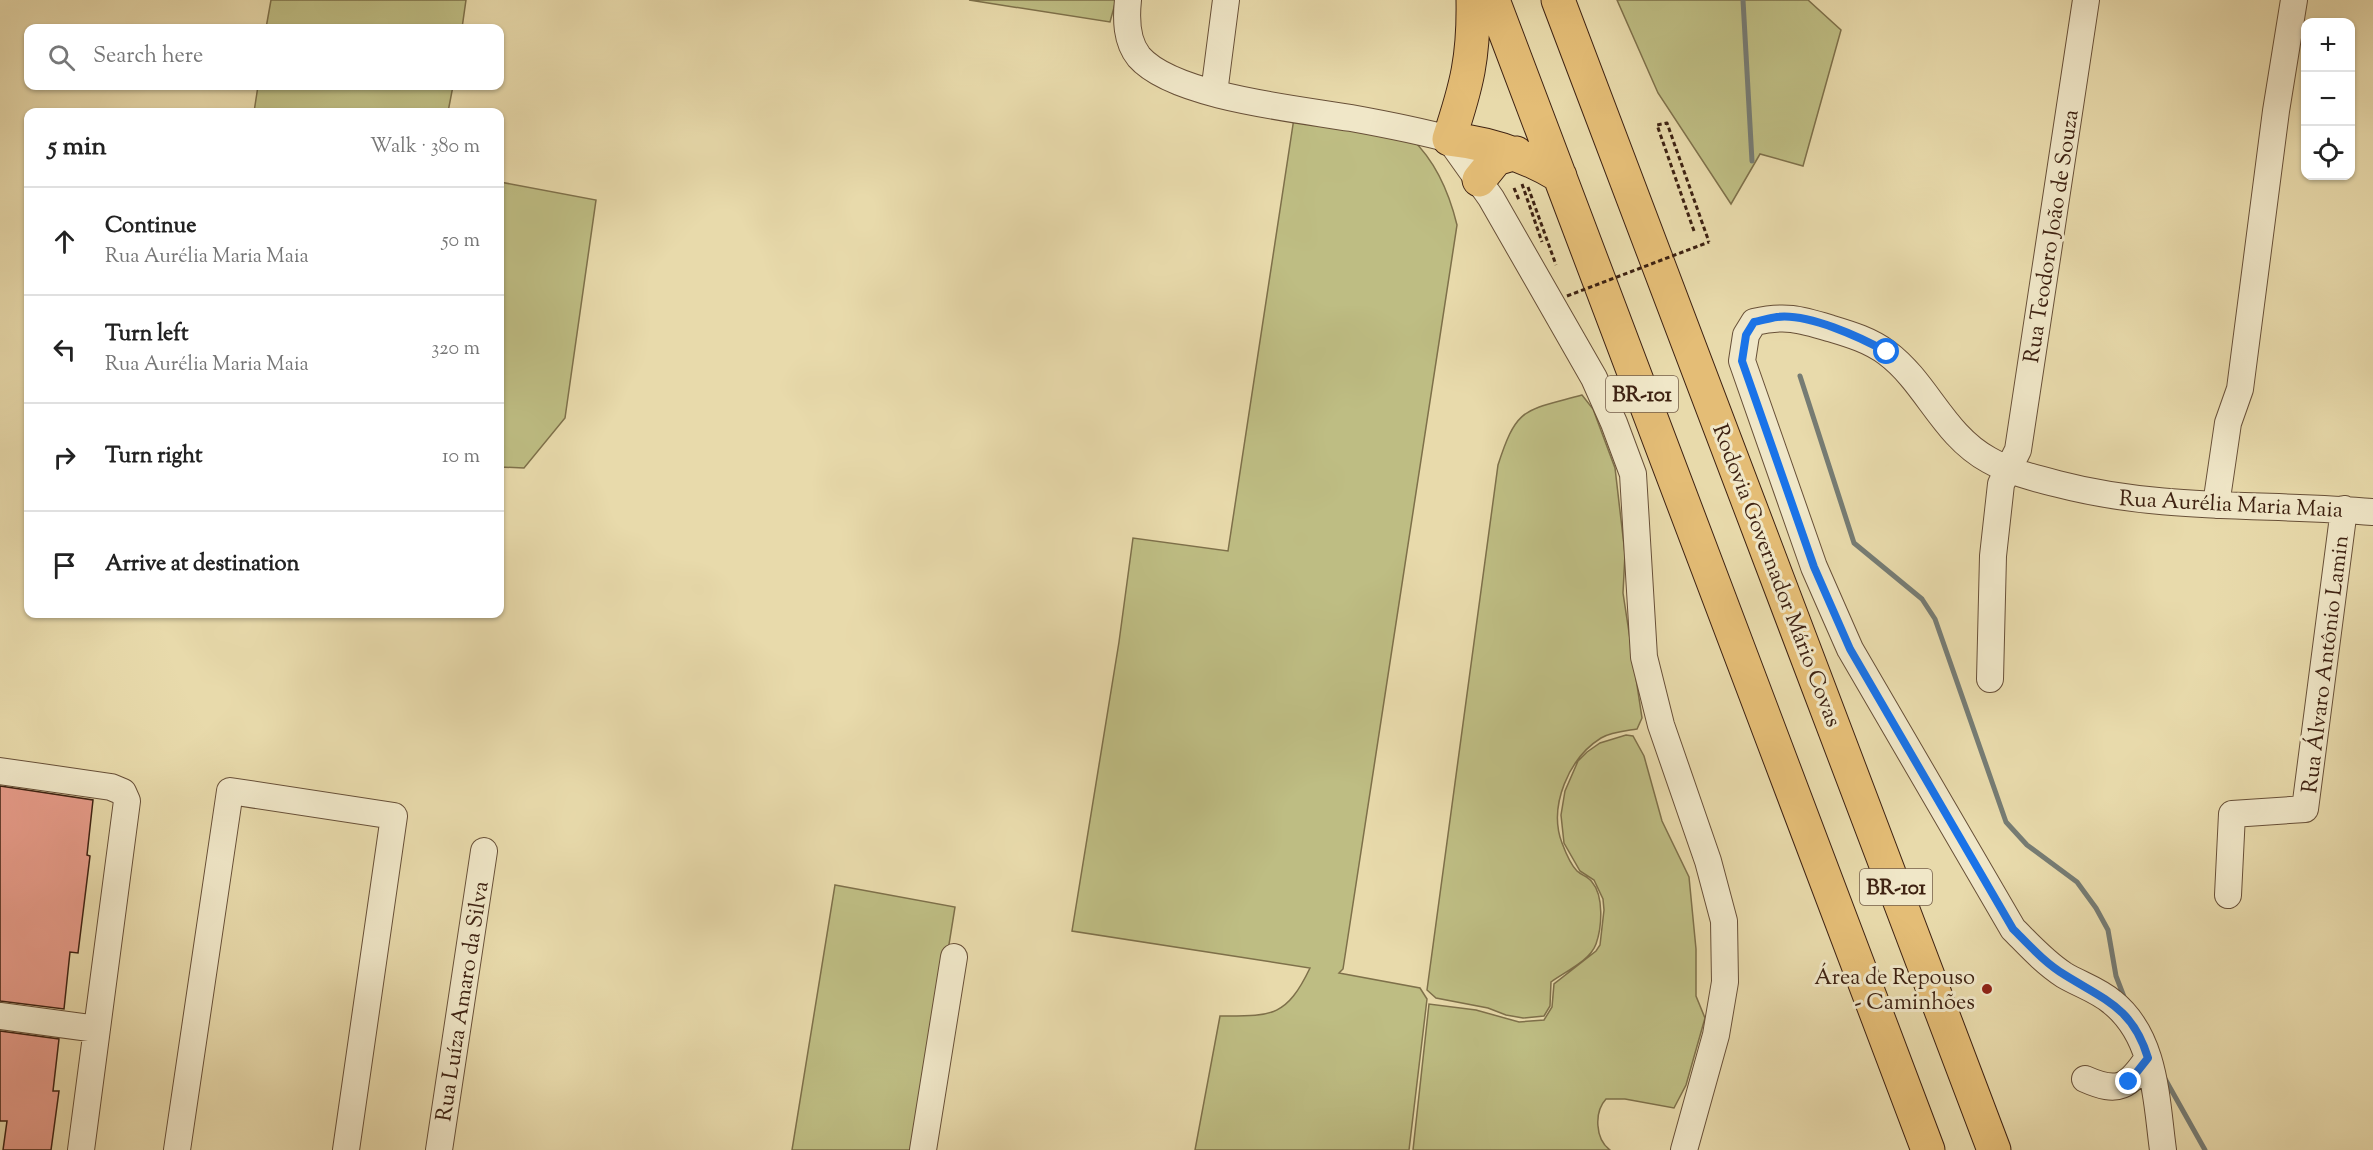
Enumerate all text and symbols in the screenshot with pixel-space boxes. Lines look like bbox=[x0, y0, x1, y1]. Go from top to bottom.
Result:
map controls bbox=[2301, 18, 2355, 180]
button: + bbox=[2301, 18, 2355, 72]
search box bbox=[24, 24, 504, 90]
icon: search bbox=[45, 41, 78, 74]
text: Search here bbox=[93, 41, 203, 73]
button: − bbox=[2301, 72, 2355, 126]
street label: Rua Teodoro João de Souza bbox=[2017, 107, 2089, 365]
button: locate bbox=[2301, 126, 2355, 180]
text: 5 min bbox=[48, 129, 107, 166]
text: Walk · 380 m bbox=[370, 133, 480, 162]
text: Continue bbox=[105, 211, 196, 243]
icon: ahead bbox=[48, 225, 81, 258]
text: 50 m bbox=[442, 227, 480, 256]
text: Rua Aurélia Maria Maia bbox=[105, 243, 309, 272]
text: Turn left bbox=[105, 319, 188, 351]
icon: left bbox=[48, 333, 81, 366]
text: 320 m bbox=[431, 335, 480, 364]
route start bbox=[1873, 338, 1899, 364]
text: Rua Aurélia Maria Maia bbox=[105, 351, 309, 380]
road number: BR-101 bbox=[1606, 376, 1678, 412]
street label: Rodovia Governador Mário Covas bbox=[1703, 420, 1848, 732]
icon: right bbox=[48, 441, 81, 474]
text: Turn right bbox=[105, 441, 202, 473]
text: 10 m bbox=[442, 443, 480, 472]
street label: Rua Aurélia Maria Maia bbox=[2118, 484, 2344, 528]
street label: Rua Álvaro Antônio Lamin bbox=[2294, 533, 2359, 795]
icon: arrive bbox=[48, 549, 81, 582]
text: Arrive at destination bbox=[105, 549, 300, 581]
road number: BR-101 bbox=[1860, 869, 1932, 905]
street label: Rua Luíza Amaro da Silva bbox=[429, 879, 499, 1124]
place label: Área de Repouso - Caminhões bbox=[1814, 962, 1975, 1020]
marker: Área de Repouso - Caminhões bbox=[1980, 982, 1994, 996]
route end bbox=[2115, 1068, 2141, 1094]

